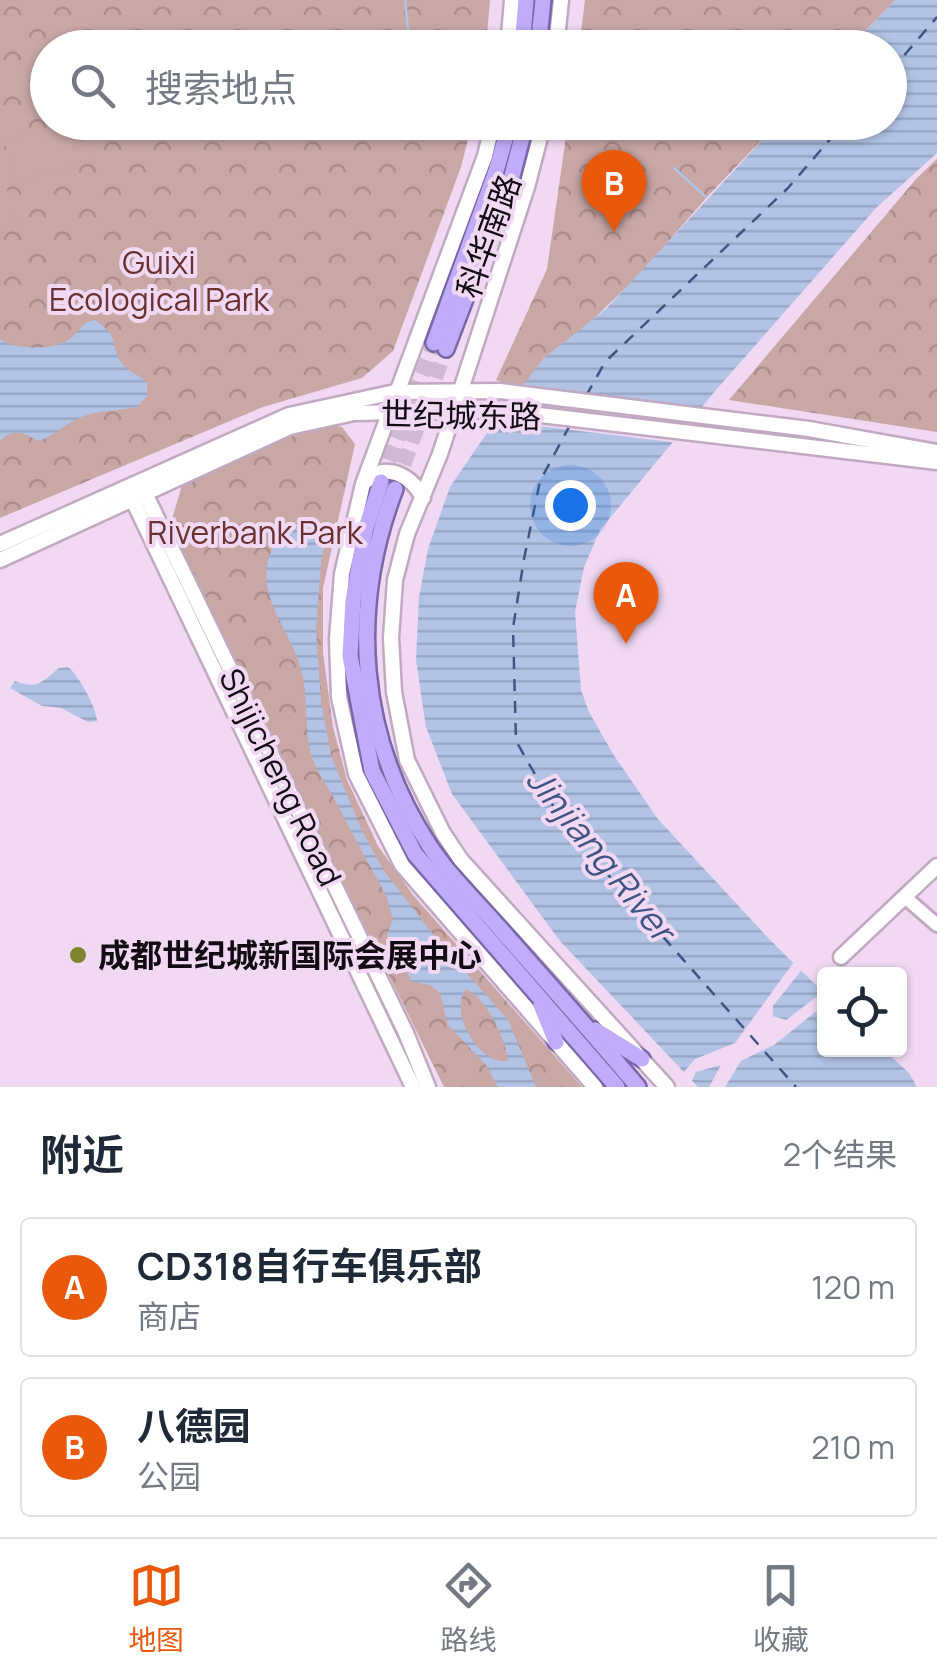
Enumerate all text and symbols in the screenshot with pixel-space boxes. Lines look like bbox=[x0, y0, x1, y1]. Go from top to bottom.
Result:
search box bbox=[30, 30, 907, 140]
icon: search bbox=[65, 58, 120, 113]
text: 搜索地点 bbox=[145, 61, 297, 113]
pin: B bbox=[582, 150, 646, 232]
street label: 科华南路 bbox=[445, 168, 531, 304]
park label: Guixi Ecological Park bbox=[49, 240, 270, 321]
street label: 世纪城东路 bbox=[381, 392, 541, 438]
your location bbox=[545, 480, 596, 531]
park label: Riverbank Park bbox=[147, 510, 364, 554]
pin: A bbox=[594, 562, 658, 644]
street label: Shijicheng Road bbox=[209, 661, 353, 893]
water label: Jinjiang River bbox=[516, 757, 689, 954]
place label: 成都世纪城新国际会展中心 bbox=[98, 933, 482, 977]
marker: 成都世纪城新国际会展中心 bbox=[67, 944, 89, 966]
map controls bbox=[817, 967, 907, 1057]
button: locate bbox=[817, 967, 907, 1057]
text: 附近 bbox=[40, 1125, 124, 1183]
text: 2个结果 bbox=[783, 1132, 897, 1176]
text: CD318自行车俱乐部 bbox=[137, 1239, 482, 1291]
text: A bbox=[64, 1265, 85, 1309]
text: 120 m bbox=[811, 1265, 895, 1309]
text: 商店 bbox=[137, 1294, 201, 1338]
text: 八德园 bbox=[137, 1399, 251, 1451]
text: B bbox=[64, 1425, 85, 1469]
text: 210 m bbox=[811, 1425, 895, 1469]
text: 公园 bbox=[137, 1454, 201, 1498]
tab: 地图 bbox=[128, 1558, 184, 1658]
tab: 路线 bbox=[440, 1558, 497, 1658]
tab: 收藏 bbox=[753, 1558, 809, 1658]

